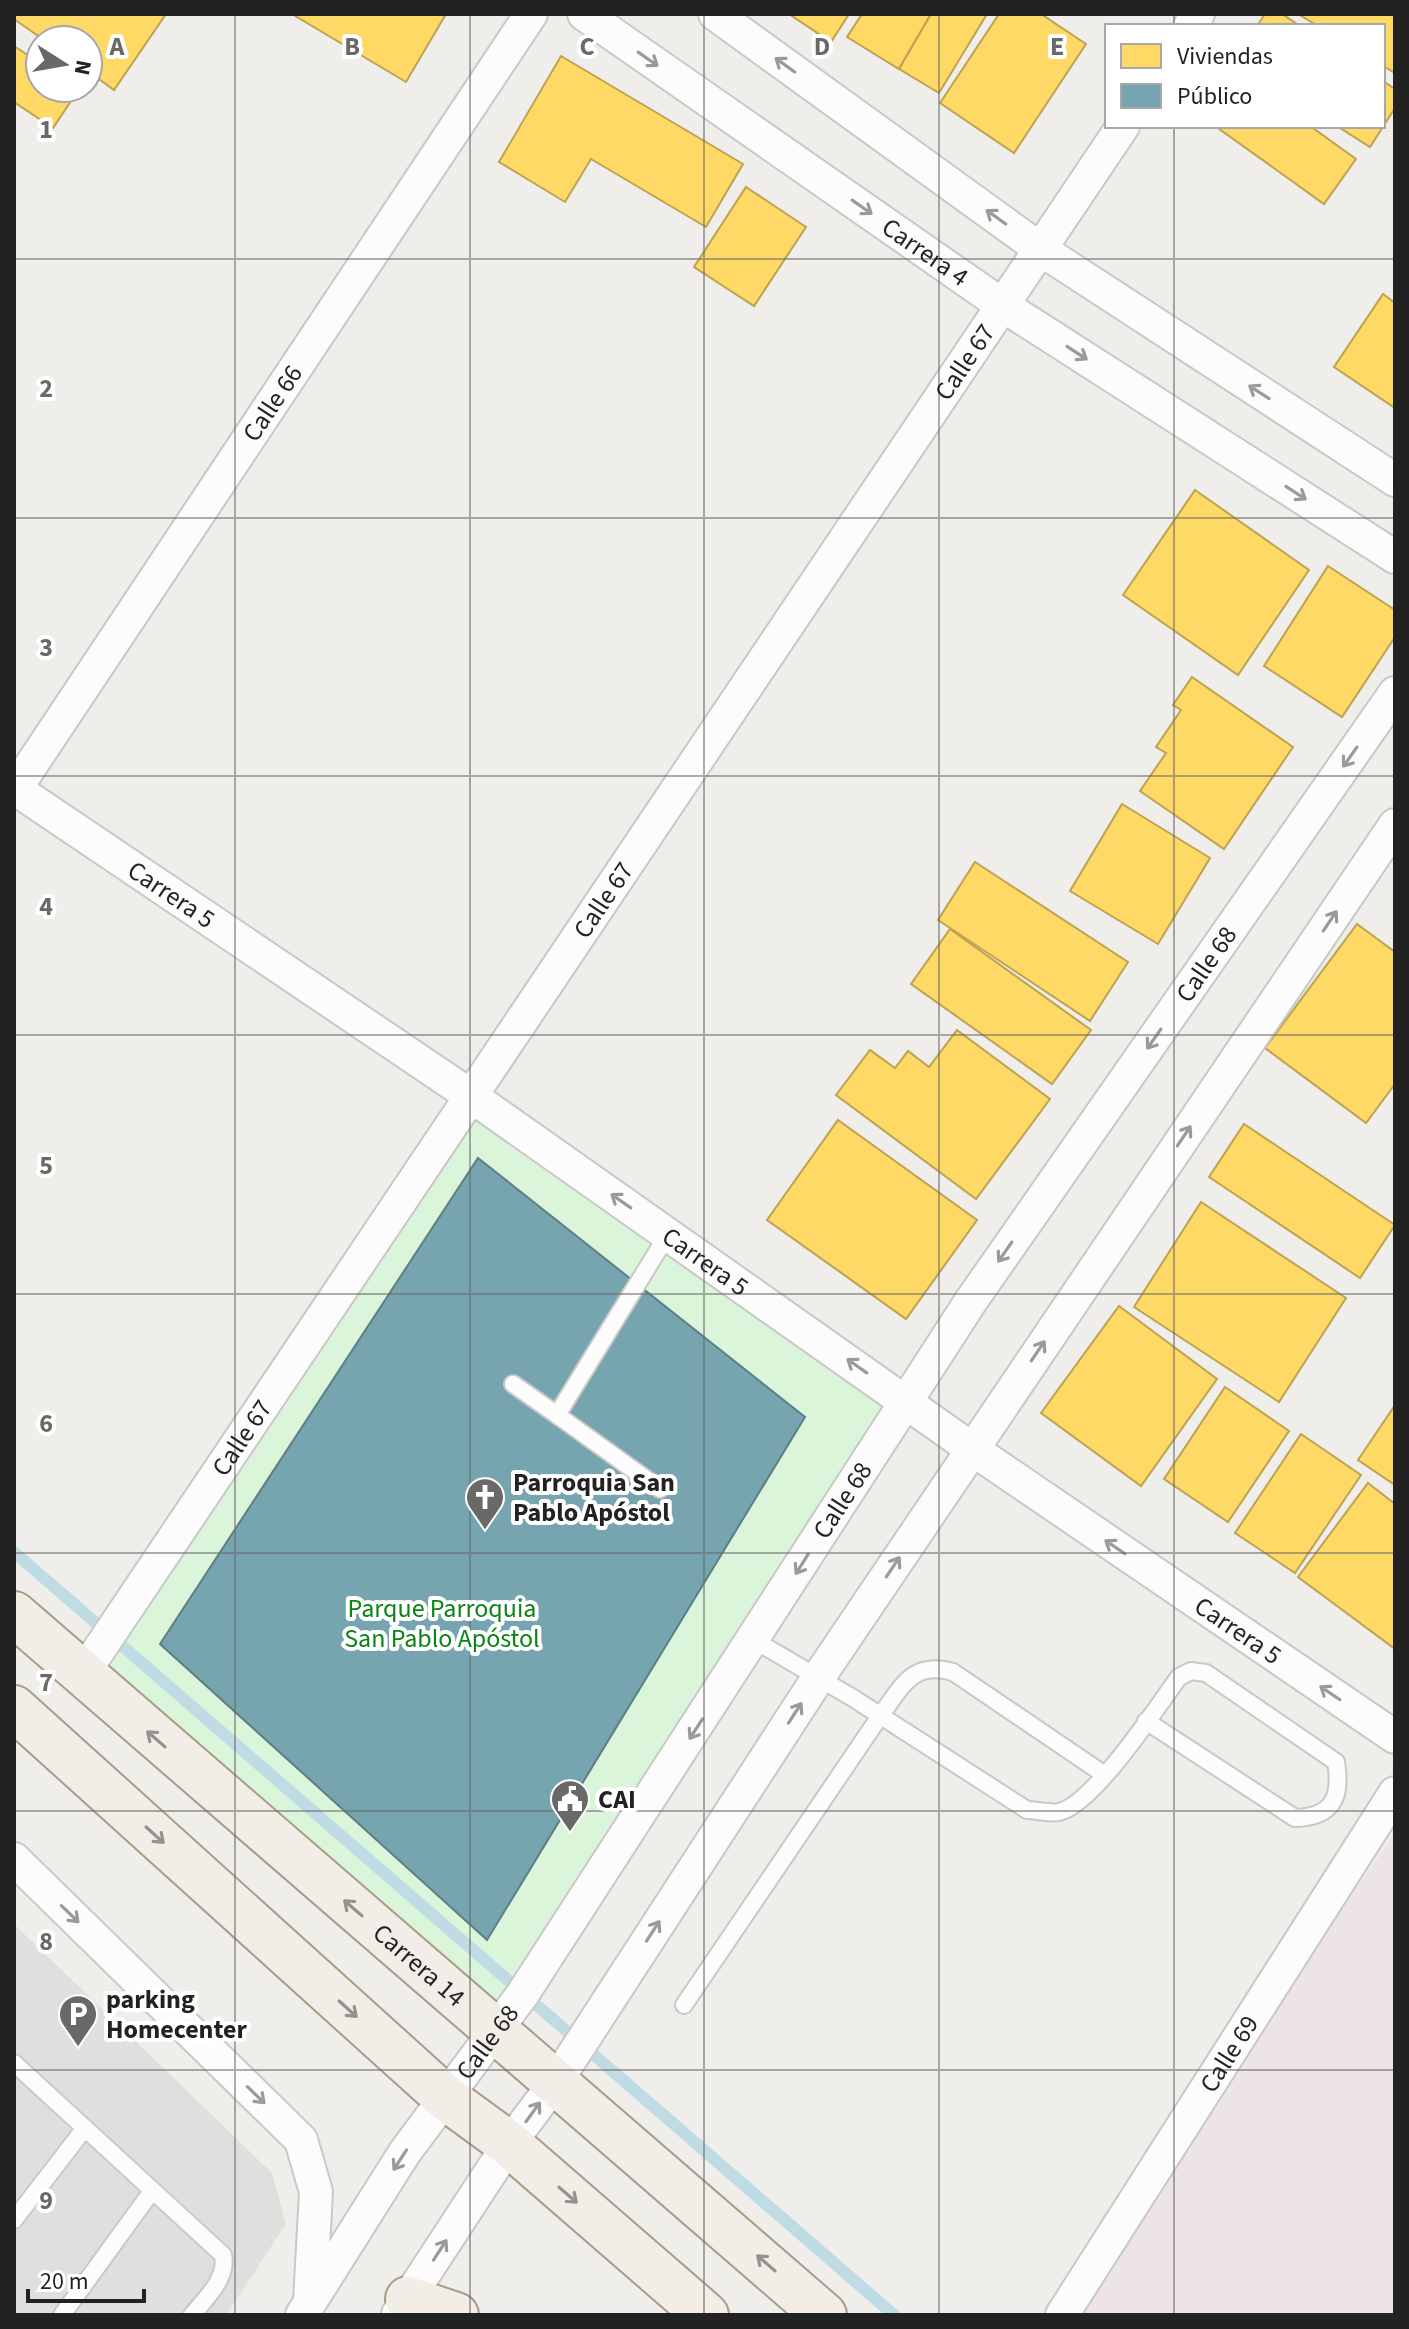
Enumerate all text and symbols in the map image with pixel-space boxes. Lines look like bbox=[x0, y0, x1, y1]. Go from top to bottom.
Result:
north arrow bbox=[24, 24, 104, 104]
legend bbox=[1105, 24, 1385, 128]
text: A bbox=[109, 28, 126, 65]
text: B bbox=[344, 28, 360, 65]
text: C bbox=[579, 28, 595, 65]
text: D bbox=[814, 28, 830, 65]
text: E bbox=[1050, 28, 1064, 65]
text: Viviendas bbox=[1177, 39, 1273, 74]
one-way arrow bbox=[636, 50, 659, 67]
one-way arrow bbox=[775, 56, 797, 73]
text: N bbox=[66, 57, 100, 78]
text: Público bbox=[1177, 79, 1252, 114]
text: 1 bbox=[39, 111, 53, 148]
one-way arrow bbox=[850, 199, 872, 215]
street label: Carrera 4 bbox=[874, 209, 976, 295]
one-way arrow bbox=[986, 209, 1007, 226]
street label: Calle 67 bbox=[926, 317, 1004, 408]
one-way arrow bbox=[1065, 345, 1088, 361]
street label: Calle 66 bbox=[234, 358, 312, 449]
text: 2 bbox=[39, 370, 53, 407]
one-way arrow bbox=[1248, 383, 1271, 399]
one-way arrow bbox=[1284, 485, 1306, 501]
text: 3 bbox=[39, 629, 53, 666]
one-way arrow bbox=[1342, 745, 1358, 767]
street label: Carrera 5 bbox=[120, 852, 222, 937]
street label: Calle 67 bbox=[564, 854, 643, 946]
text: 4 bbox=[39, 888, 53, 925]
one-way arrow bbox=[1322, 910, 1338, 932]
street label: Calle 68 bbox=[1167, 919, 1246, 1010]
one-way arrow bbox=[1146, 1027, 1162, 1049]
one-way arrow bbox=[1176, 1125, 1192, 1147]
text: 5 bbox=[39, 1147, 53, 1184]
one-way arrow bbox=[610, 1193, 632, 1209]
street label: Carrera 5 bbox=[654, 1218, 756, 1305]
one-way arrow bbox=[997, 1241, 1013, 1263]
one-way arrow bbox=[1030, 1341, 1046, 1363]
one-way arrow bbox=[846, 1358, 868, 1374]
street label: Calle 67 bbox=[203, 1392, 281, 1484]
text: 6 bbox=[39, 1405, 53, 1442]
street label: Calle 68 bbox=[804, 1455, 881, 1546]
place label: Parroquia San Pablo Apóstol bbox=[513, 1464, 675, 1531]
church icon: Parroquia San Pablo Apóstol bbox=[464, 1476, 506, 1531]
one-way arrow bbox=[1105, 1539, 1127, 1555]
one-way arrow bbox=[794, 1552, 810, 1575]
one-way arrow bbox=[885, 1556, 901, 1578]
street label: Carrera 5 bbox=[1187, 1588, 1289, 1674]
park label: Parque Parroquia San Pablo Apóstol bbox=[344, 1590, 540, 1657]
text: 7 bbox=[39, 1664, 53, 1701]
one-way arrow bbox=[1320, 1685, 1342, 1702]
one-way arrow bbox=[786, 1703, 803, 1725]
one-way arrow bbox=[688, 1717, 704, 1740]
one-way arrow bbox=[146, 1730, 167, 1748]
public building icon: CAI bbox=[549, 1778, 591, 1833]
place label: CAI bbox=[598, 1781, 636, 1818]
one-way arrow bbox=[145, 1826, 165, 1844]
one-way arrow bbox=[344, 1899, 364, 1917]
one-way arrow bbox=[60, 1904, 80, 1923]
street label: Carrera 14 bbox=[365, 1915, 473, 2016]
one-way arrow bbox=[645, 1920, 661, 1943]
text: 8 bbox=[39, 1923, 53, 1960]
place label: parking Homecenter bbox=[106, 1981, 247, 2048]
parking icon: parking Homecenter bbox=[57, 1993, 99, 2048]
street label: Calle 68 bbox=[447, 1997, 528, 2088]
one-way arrow bbox=[338, 2000, 358, 2018]
street label: Calle 69 bbox=[1191, 2008, 1268, 2100]
one-way arrow bbox=[246, 2085, 265, 2104]
one-way arrow bbox=[524, 2102, 541, 2123]
one-way arrow bbox=[392, 2149, 408, 2171]
text: 9 bbox=[39, 2182, 53, 2219]
one-way arrow bbox=[558, 2186, 578, 2204]
one-way arrow bbox=[432, 2239, 448, 2261]
scale bar bbox=[28, 2253, 144, 2303]
one-way arrow bbox=[756, 2255, 776, 2273]
text: 20 m bbox=[40, 2264, 89, 2299]

